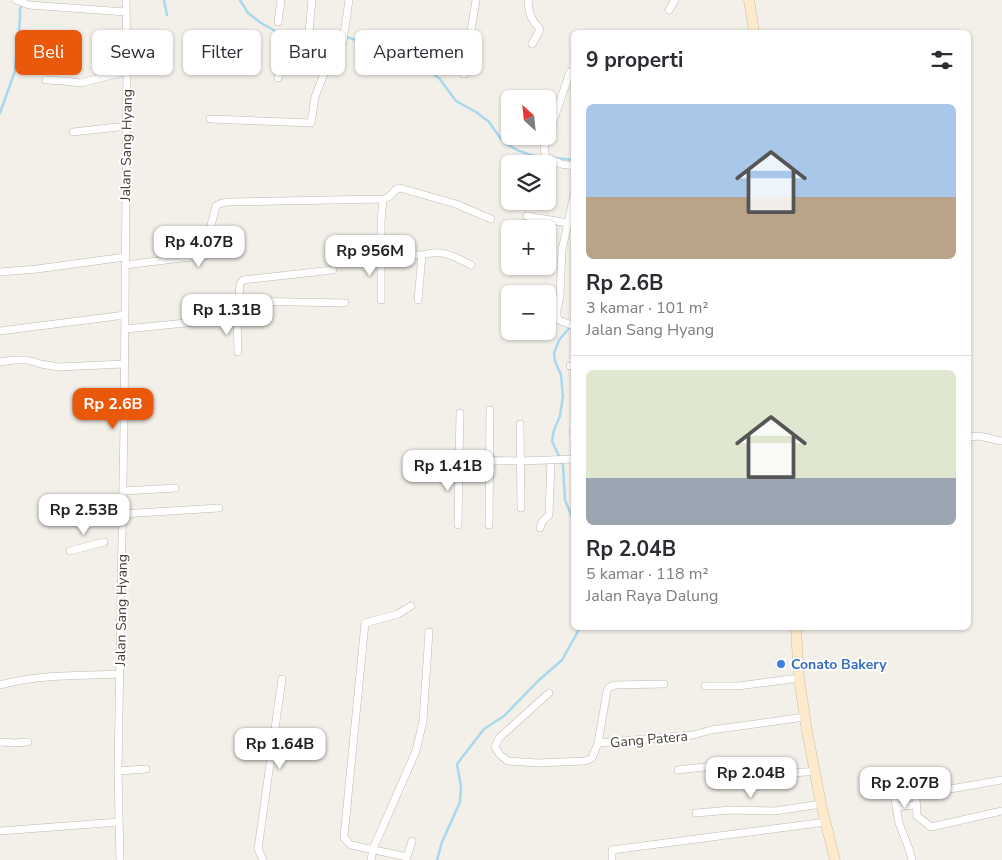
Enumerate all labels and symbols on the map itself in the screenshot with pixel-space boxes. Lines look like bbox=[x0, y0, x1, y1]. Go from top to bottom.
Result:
street label: Jalan Sang Hyang bbox=[116, 89, 137, 202]
north arrow bbox=[501, 90, 556, 145]
pin: Rp 4.07B bbox=[147, 226, 251, 268]
pin: Rp 956M bbox=[324, 234, 416, 277]
pin: Rp 1.31B bbox=[175, 294, 279, 336]
pin: Rp 2.6B bbox=[67, 388, 159, 430]
pin: Rp 1.41B bbox=[396, 450, 500, 492]
pin: Rp 2.53B bbox=[32, 494, 136, 536]
street label: Jalan Sang Hyang bbox=[111, 554, 132, 667]
place label: Conato Bakery bbox=[791, 655, 887, 674]
marker: Conato Bakery bbox=[775, 658, 787, 670]
street label: Gang Patera bbox=[609, 727, 689, 752]
pin: Rp 1.64B bbox=[228, 728, 332, 770]
pin: Rp 2.04B bbox=[699, 756, 803, 799]
pin: Rp 2.07B bbox=[853, 766, 957, 809]

